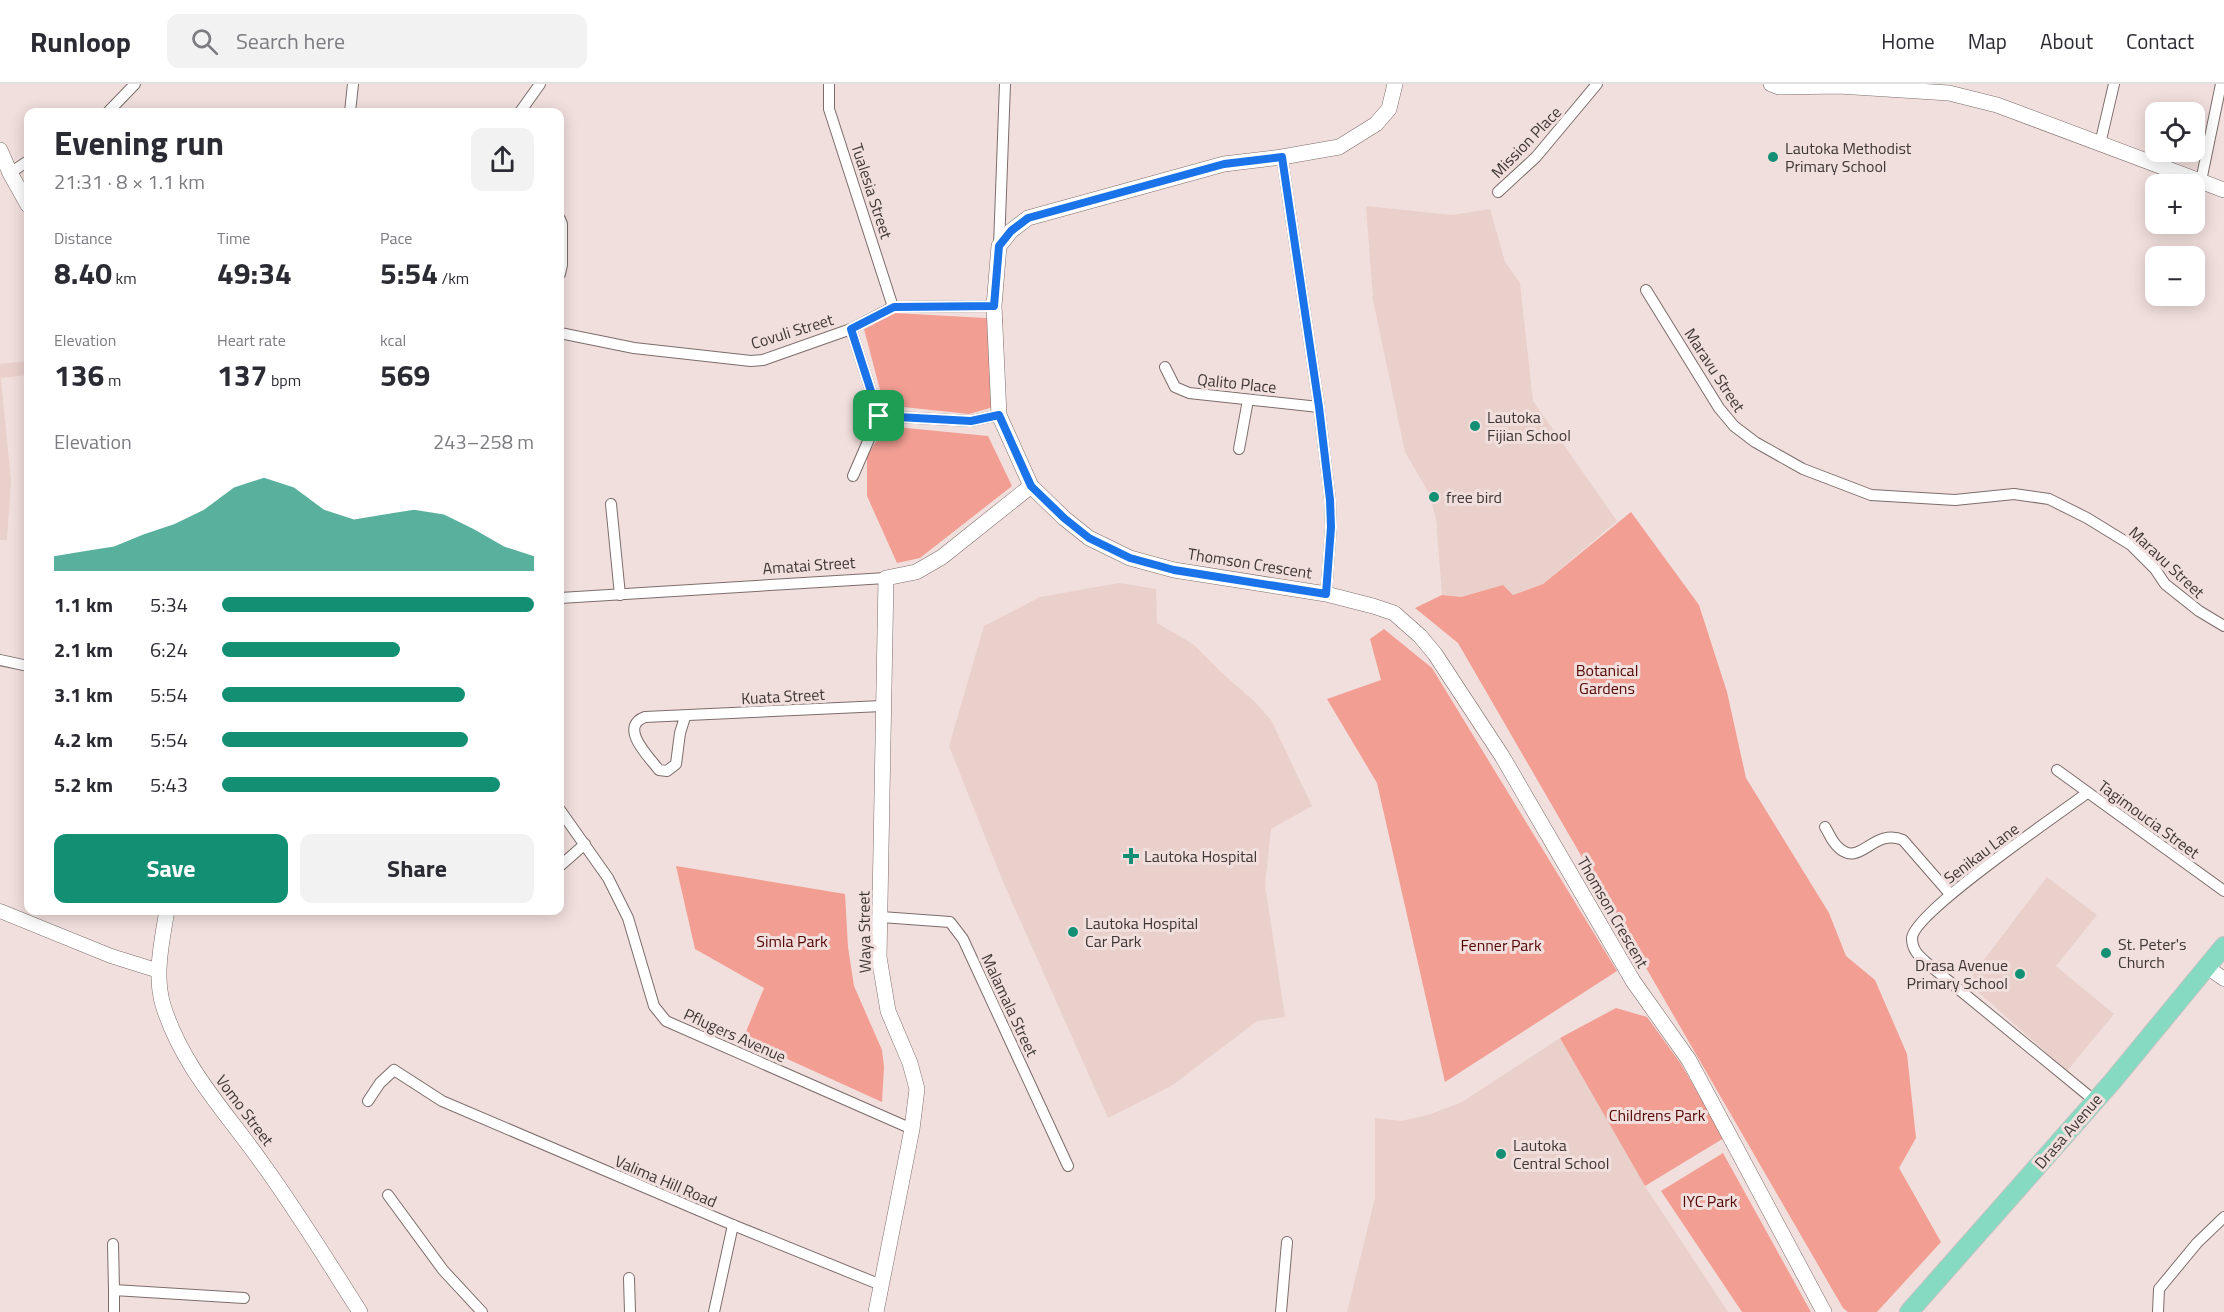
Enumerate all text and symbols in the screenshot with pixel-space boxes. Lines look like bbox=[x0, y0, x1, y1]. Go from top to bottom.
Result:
search box bbox=[167, 14, 587, 68]
text: Runloop bbox=[30, 20, 131, 63]
text: Search here bbox=[236, 24, 345, 58]
icon: search bbox=[188, 25, 221, 58]
text: Home bbox=[1881, 25, 1935, 57]
text: Map bbox=[1968, 25, 2007, 57]
text: About bbox=[2040, 25, 2093, 57]
text: Contact bbox=[2126, 25, 2194, 57]
street label: Mission Place bbox=[1485, 101, 1567, 183]
map controls bbox=[2145, 102, 2205, 306]
button: locate bbox=[2145, 102, 2205, 162]
text: Evening run bbox=[54, 118, 224, 168]
button: share bbox=[471, 128, 534, 191]
place label: Lautoka Methodist Primary School bbox=[1785, 136, 1912, 178]
street label: Tualesia Street bbox=[845, 140, 899, 242]
marker: Lautoka Methodist Primary School bbox=[1766, 150, 1780, 164]
text: 21:31 · 8 × 1.1 km bbox=[54, 166, 205, 197]
button: + bbox=[2145, 174, 2205, 234]
text: Distance bbox=[54, 226, 112, 250]
text: Time bbox=[217, 226, 250, 250]
text: Pace bbox=[380, 226, 412, 250]
button: − bbox=[2145, 246, 2205, 306]
text: 8.40 bbox=[54, 250, 112, 296]
text: 49:34 bbox=[217, 250, 292, 296]
text: 5:54 bbox=[380, 250, 438, 296]
text: km bbox=[112, 266, 137, 290]
text: /km bbox=[438, 266, 469, 290]
street label: Covuli Street bbox=[748, 307, 837, 355]
street label: Maravu Street bbox=[1679, 323, 1751, 417]
text: Elevation bbox=[54, 328, 116, 352]
text: Heart rate bbox=[217, 328, 286, 352]
text: kcal bbox=[380, 328, 406, 352]
text: 136 bbox=[54, 352, 104, 398]
text: 137 bbox=[217, 352, 267, 398]
text: 569 bbox=[380, 352, 430, 398]
street label: Qalito Place bbox=[1196, 367, 1278, 399]
text: m bbox=[104, 368, 121, 392]
text: bpm bbox=[267, 368, 301, 392]
pin bbox=[853, 390, 904, 441]
icon: arrive bbox=[862, 399, 895, 432]
place label: Lautoka Fijian School bbox=[1487, 405, 1571, 447]
marker: Lautoka Fijian School bbox=[1468, 419, 1482, 433]
text: Elevation bbox=[54, 426, 132, 457]
text: 243–258 m bbox=[433, 426, 534, 457]
place label: free bird bbox=[1446, 485, 1502, 509]
marker: free bird bbox=[1427, 490, 1441, 504]
street label: Maravu Street bbox=[2124, 521, 2211, 604]
street label: Thomson Crescent bbox=[1186, 541, 1314, 585]
street label: Amatai Street bbox=[762, 550, 857, 580]
text: 1.1 km bbox=[54, 589, 113, 620]
text: 5:34 bbox=[150, 589, 188, 620]
text: 2.1 km bbox=[54, 634, 113, 665]
text: 6:24 bbox=[150, 634, 188, 665]
park label: Botanical Gardens bbox=[1576, 658, 1638, 700]
text: 3.1 km bbox=[54, 679, 113, 710]
text: 5:54 bbox=[150, 679, 188, 710]
street label: Kuata Street bbox=[741, 682, 826, 710]
text: 4.2 km bbox=[54, 724, 113, 755]
text: 5:54 bbox=[150, 724, 188, 755]
text: 5.2 km bbox=[54, 769, 113, 800]
text: 5:43 bbox=[150, 769, 188, 800]
street label: Tagimoucia Street bbox=[2093, 774, 2205, 864]
street label: Senikau Lane bbox=[1938, 817, 2024, 889]
button: Save bbox=[54, 834, 288, 903]
button: Share bbox=[300, 834, 534, 903]
place label: Lautoka Hospital bbox=[1144, 844, 1257, 868]
marker: Lautoka Hospital bbox=[1122, 847, 1140, 865]
street label: Thomson Crescent bbox=[1571, 852, 1655, 973]
street label: Waya Street bbox=[851, 890, 877, 973]
place label: Lautoka Hospital Car Park bbox=[1085, 911, 1198, 953]
marker: Lautoka Hospital Car Park bbox=[1066, 925, 1080, 939]
park label: Simla Park bbox=[756, 929, 828, 953]
place label: St. Peter's Church bbox=[2118, 932, 2187, 974]
park label: Fenner Park bbox=[1460, 933, 1542, 957]
marker: St. Peter's Church bbox=[2099, 946, 2113, 960]
street label: Malamala Street bbox=[976, 950, 1045, 1061]
place label: Drasa Avenue Primary School bbox=[1906, 953, 2008, 995]
marker: Drasa Avenue Primary School bbox=[2013, 967, 2027, 981]
street label: Pflugers Avenue bbox=[680, 1002, 790, 1068]
street label: Vomo Street bbox=[210, 1069, 280, 1151]
street label: Drasa Avenue bbox=[2028, 1088, 2108, 1174]
park label: Childrens Park bbox=[1609, 1103, 1706, 1127]
place label: Lautoka Central School bbox=[1513, 1133, 1609, 1175]
marker: Lautoka Central School bbox=[1494, 1147, 1508, 1161]
street label: Valima Hill Road bbox=[611, 1149, 721, 1213]
park label: IYC Park bbox=[1683, 1189, 1738, 1213]

